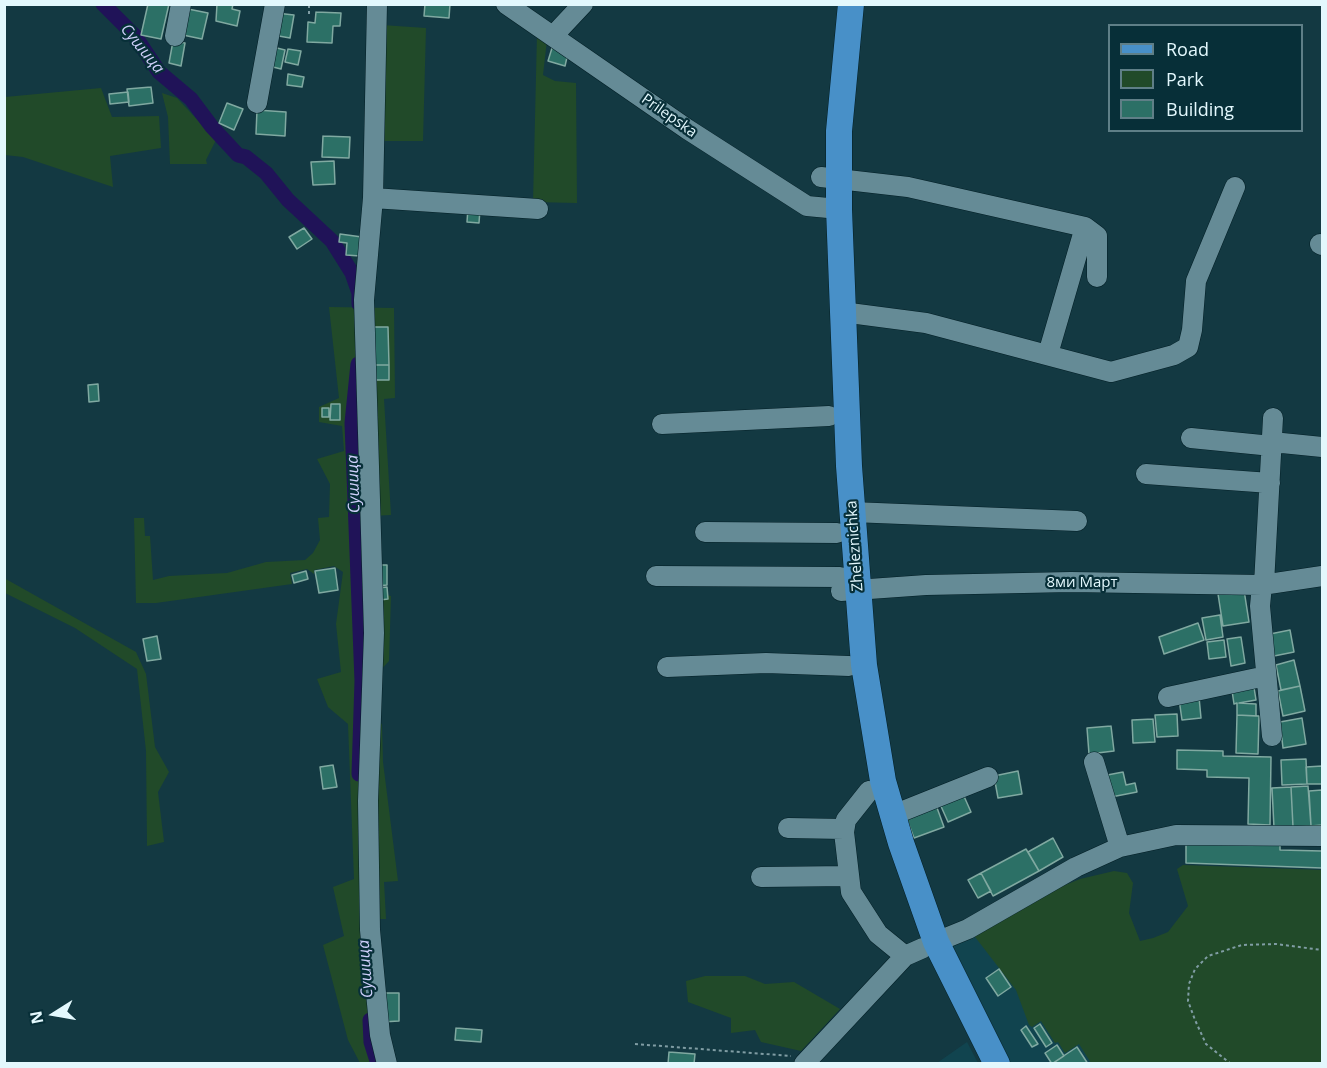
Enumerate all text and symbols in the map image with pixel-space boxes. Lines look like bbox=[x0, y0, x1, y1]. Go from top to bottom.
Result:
water label: Сушица bbox=[116, 20, 168, 78]
legend bbox=[1108, 24, 1303, 132]
text: Road bbox=[1166, 37, 1209, 61]
text: Park bbox=[1166, 67, 1204, 91]
street label: Prilepska bbox=[638, 90, 700, 142]
text: Building bbox=[1166, 97, 1234, 121]
water label: Сушица bbox=[343, 454, 365, 514]
street label: Zheleznichka bbox=[843, 500, 867, 592]
street label: 8ми Март bbox=[1046, 574, 1118, 592]
water label: Сушица bbox=[354, 939, 378, 999]
north arrow bbox=[24, 984, 84, 1044]
text: N bbox=[24, 1009, 48, 1026]

